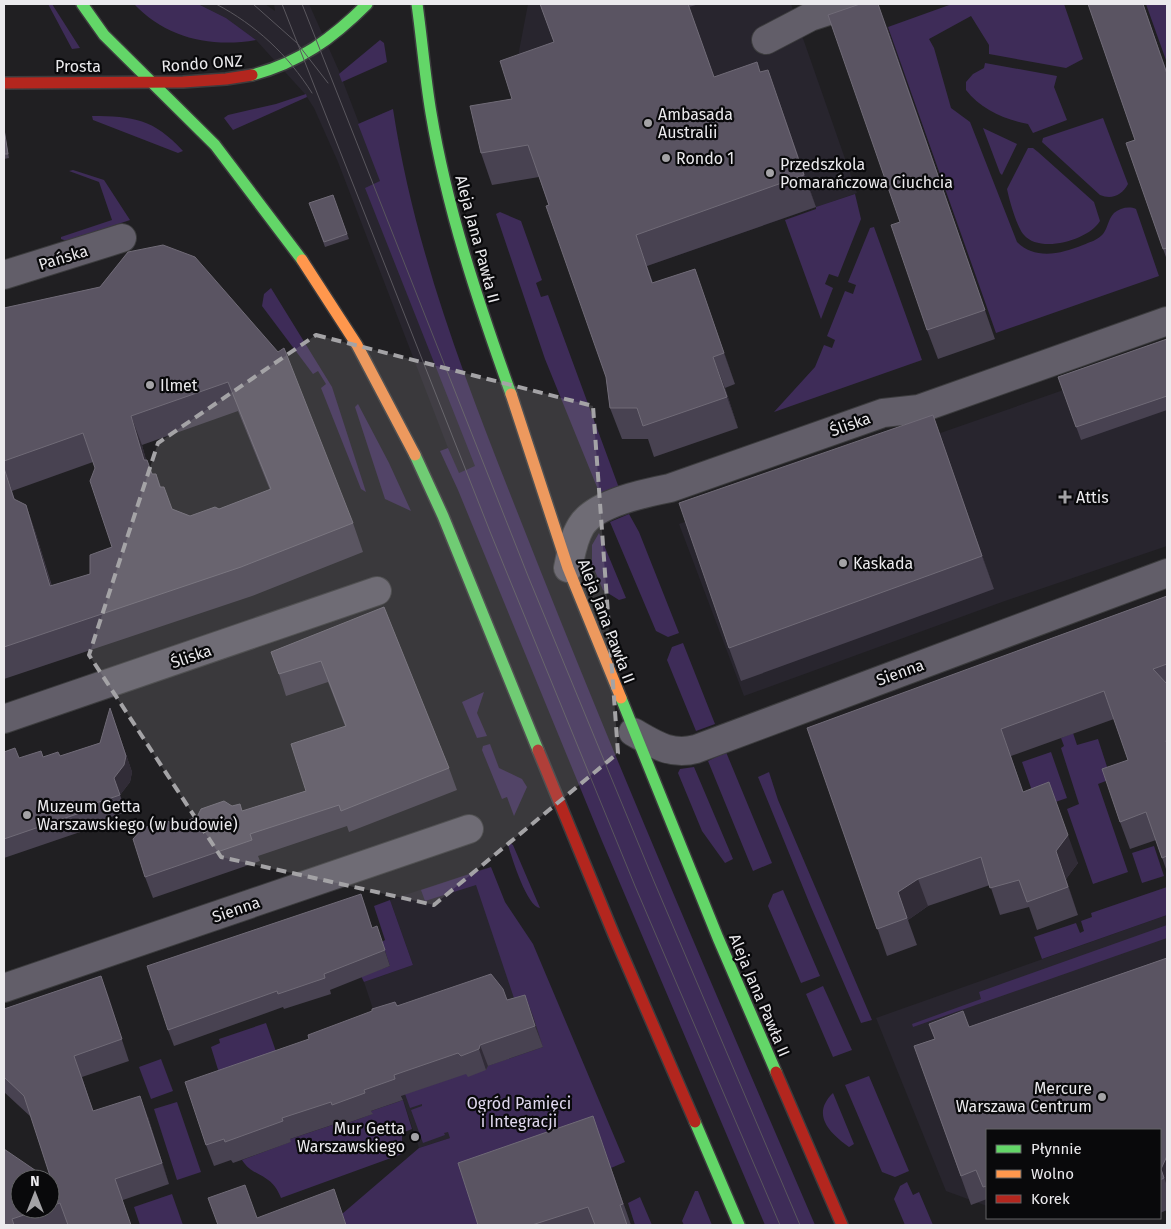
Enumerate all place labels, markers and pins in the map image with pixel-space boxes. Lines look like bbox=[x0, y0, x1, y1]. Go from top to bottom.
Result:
place label: Ambasada Australii bbox=[658, 105, 733, 142]
marker: Ambasada Australii bbox=[642, 117, 654, 129]
place label: Rondo 1 bbox=[676, 149, 734, 168]
marker: Rondo 1 bbox=[660, 152, 672, 164]
place label: Przedszkola Pomarańczowa Ciuchcia bbox=[780, 155, 953, 192]
marker: Przedszkola Pomarańczowa Ciuchcia bbox=[764, 167, 776, 179]
place label: Ilmet bbox=[160, 376, 198, 395]
marker: Ilmet bbox=[144, 379, 156, 391]
place label: Attis bbox=[1076, 488, 1109, 507]
marker: Attis bbox=[1058, 490, 1072, 504]
place label: Kaskada bbox=[853, 554, 913, 573]
marker: Kaskada bbox=[837, 557, 849, 569]
place label: Muzeum Getta Warszawskiego (w budowie) bbox=[37, 797, 238, 834]
marker: Muzeum Getta Warszawskiego (w budowie) bbox=[21, 809, 33, 821]
place label: Mercure Warszawa Centrum bbox=[956, 1079, 1092, 1116]
marker: Mercure Warszawa Centrum bbox=[1096, 1091, 1108, 1103]
place label: Mur Getta Warszawskiego bbox=[297, 1119, 405, 1156]
marker: Mur Getta Warszawskiego bbox=[409, 1131, 421, 1143]

